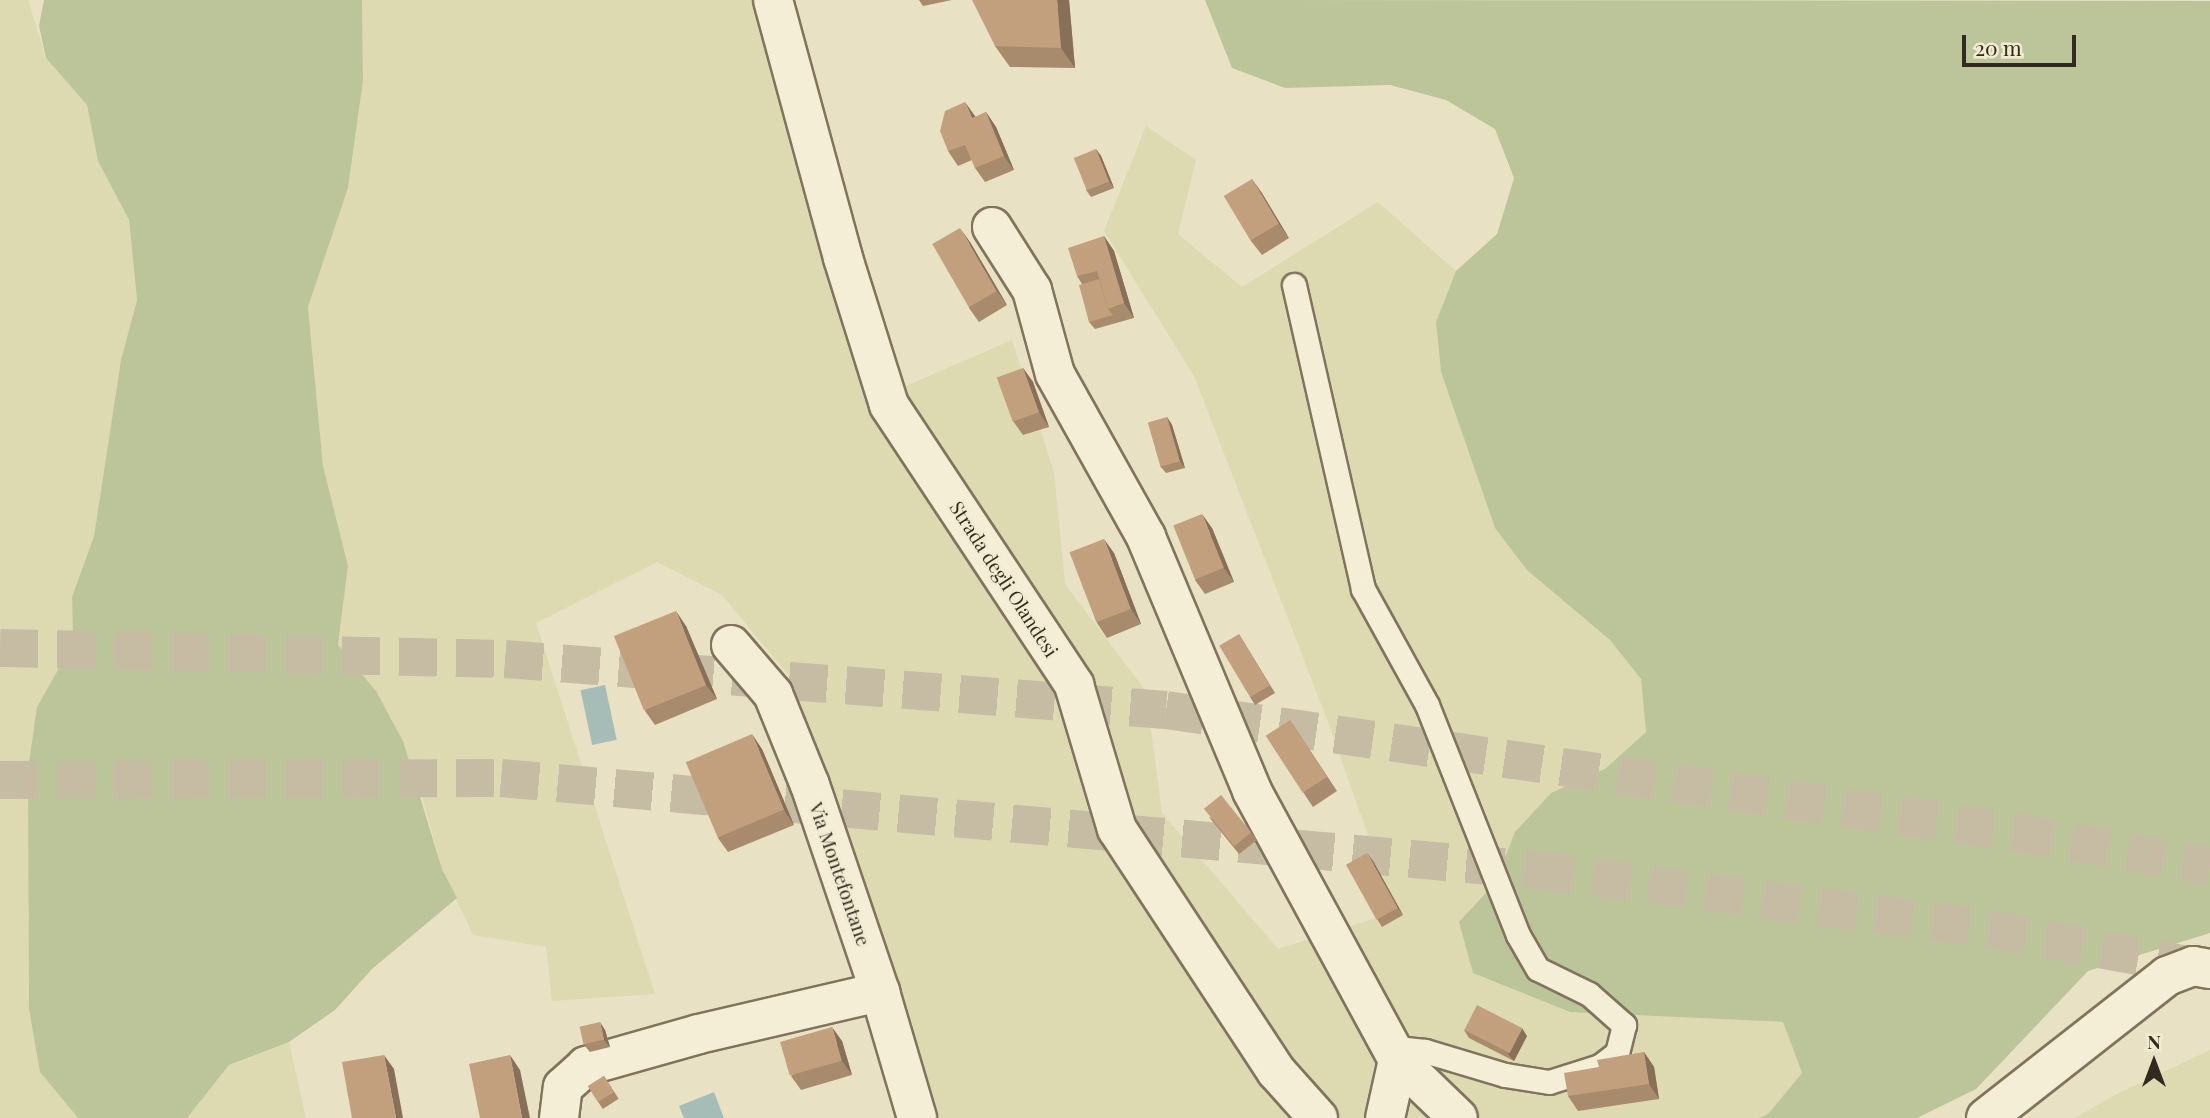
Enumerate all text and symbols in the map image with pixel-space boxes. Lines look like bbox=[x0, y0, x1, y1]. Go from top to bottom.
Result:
scale bar bbox=[1965, 21, 2079, 65]
text: 20 m bbox=[1975, 33, 2022, 61]
street label: Strada degli Olandesi bbox=[945, 497, 1063, 661]
street label: Via Montefontane bbox=[805, 799, 875, 949]
north arrow bbox=[2119, 1027, 2189, 1097]
text: N bbox=[2147, 1028, 2161, 1054]

